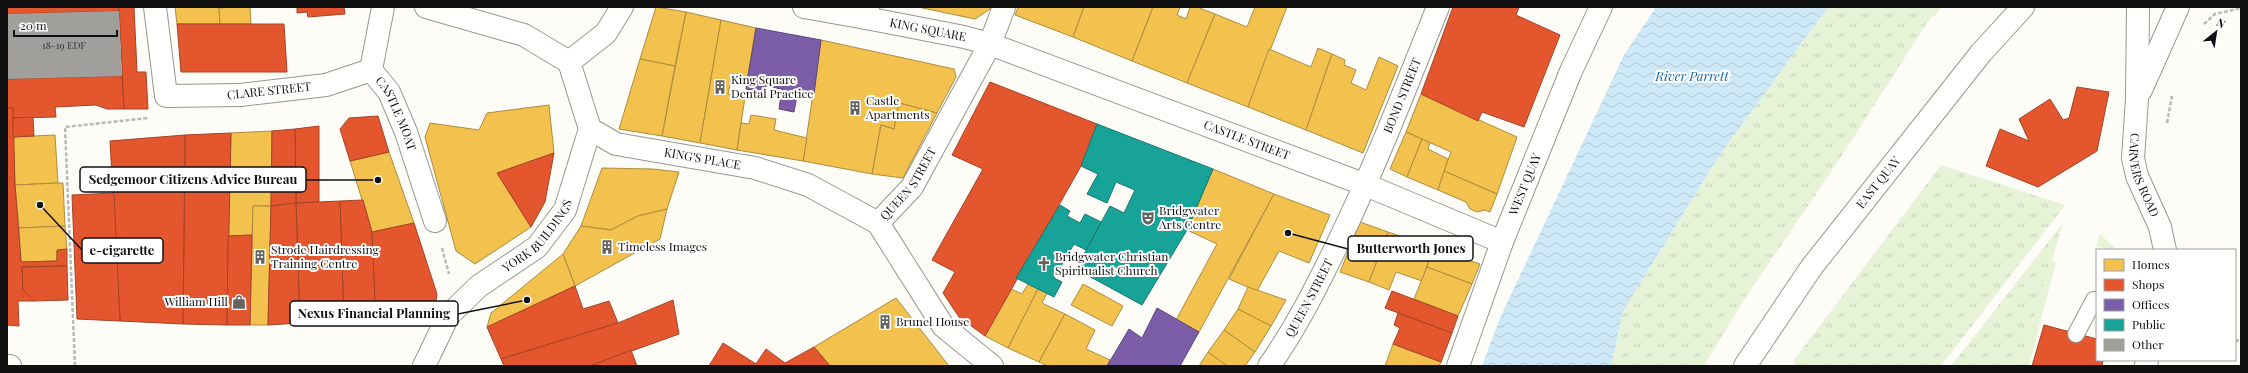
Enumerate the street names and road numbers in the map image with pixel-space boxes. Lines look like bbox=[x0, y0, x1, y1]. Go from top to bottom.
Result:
street label: KING SQUARE bbox=[889, 14, 968, 44]
street label: BOND STREET bbox=[1379, 55, 1424, 136]
street label: CASTLE MOAT bbox=[372, 73, 421, 153]
street label: CLARE STREET bbox=[226, 78, 312, 102]
street label: CASTLE STREET bbox=[1202, 116, 1293, 163]
street label: CARVERS ROAD bbox=[2126, 133, 2164, 220]
street label: KING'S PLACE bbox=[663, 143, 742, 172]
street label: QUEEN STREET bbox=[876, 144, 939, 223]
street label: WEST QUAY bbox=[1504, 150, 1544, 218]
street label: EAST QUAY bbox=[1852, 152, 1904, 211]
street label: YORK BUILDINGS bbox=[498, 197, 575, 276]
street label: QUEEN STREET bbox=[1281, 255, 1336, 340]

